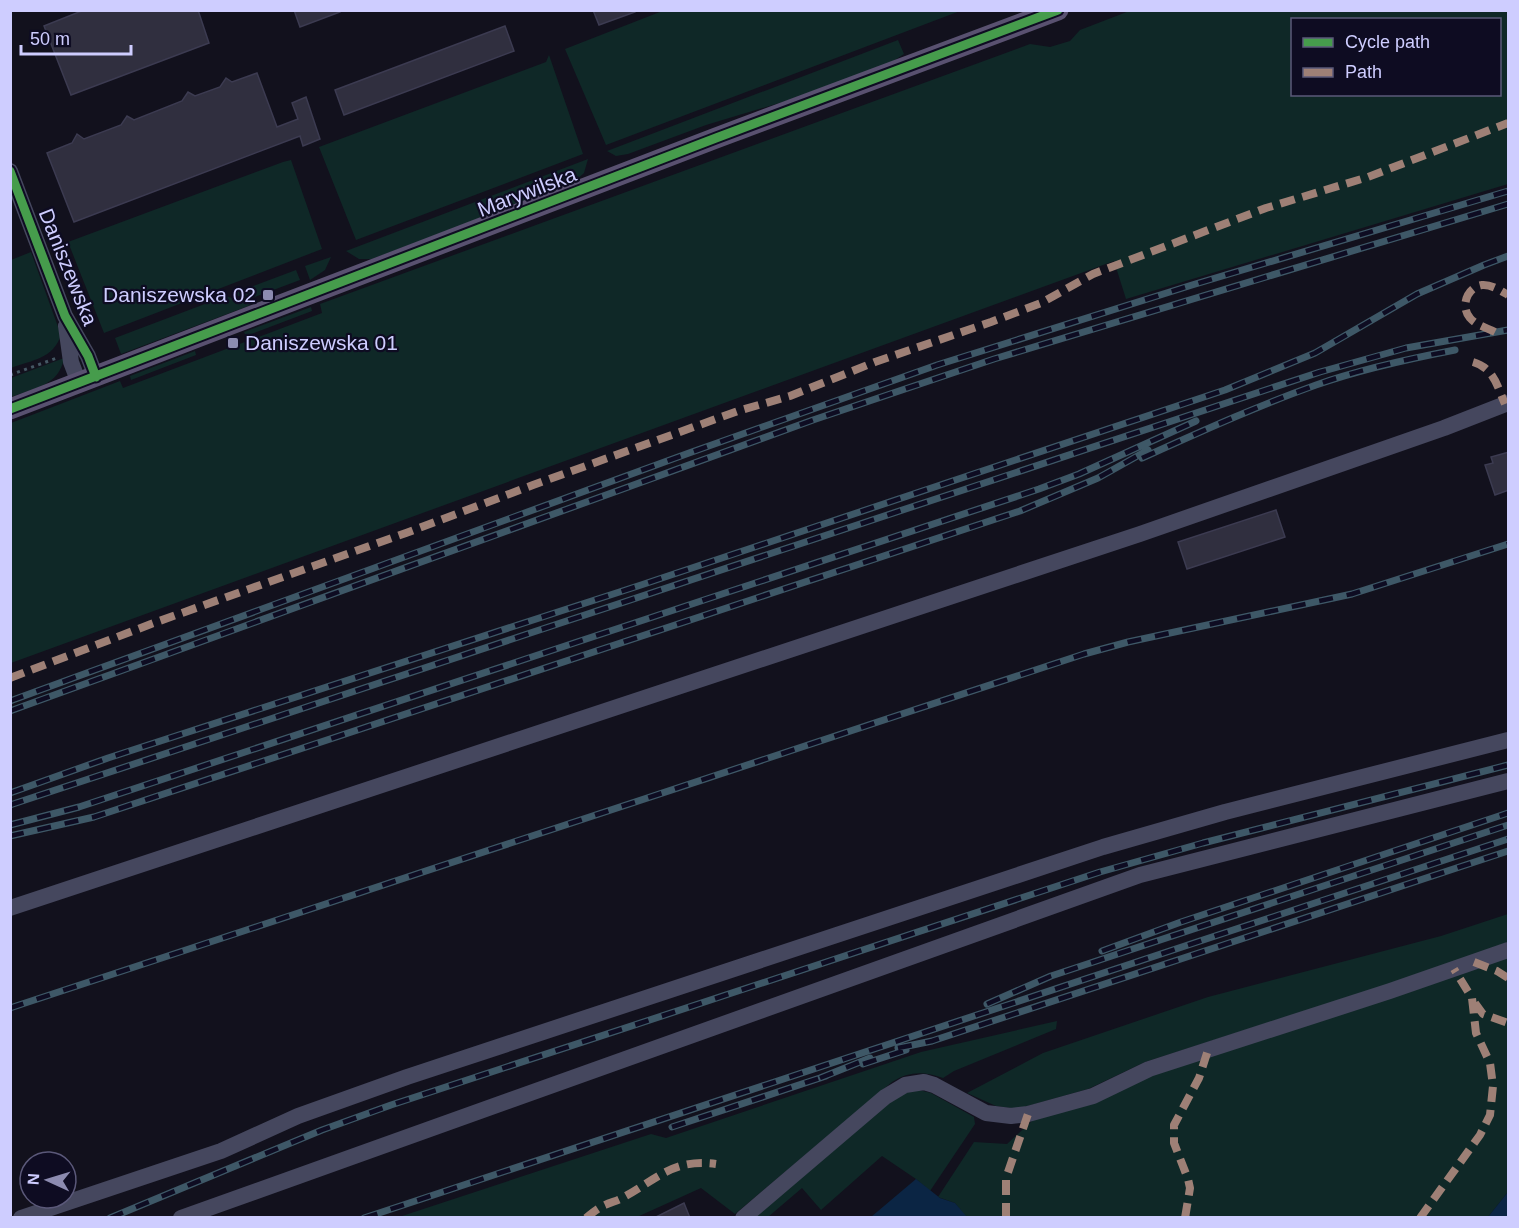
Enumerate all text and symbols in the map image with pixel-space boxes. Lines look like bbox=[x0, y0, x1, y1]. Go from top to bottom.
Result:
scale bar bbox=[21, 18, 130, 56]
legend bbox=[1291, 18, 1501, 96]
text: 50 m bbox=[30, 29, 70, 49]
text: Cycle path bbox=[1345, 32, 1430, 52]
text: Path bbox=[1345, 62, 1382, 82]
street label: Marywilska bbox=[474, 162, 580, 221]
street label: Daniszewska bbox=[35, 205, 102, 329]
place label: Daniszewska 02 bbox=[103, 283, 256, 306]
marker: Daniszewska 02 bbox=[261, 288, 275, 302]
place label: Daniszewska 01 bbox=[245, 331, 398, 354]
marker: Daniszewska 01 bbox=[226, 336, 240, 350]
north arrow bbox=[18, 1150, 78, 1210]
text: N bbox=[25, 1173, 42, 1185]

